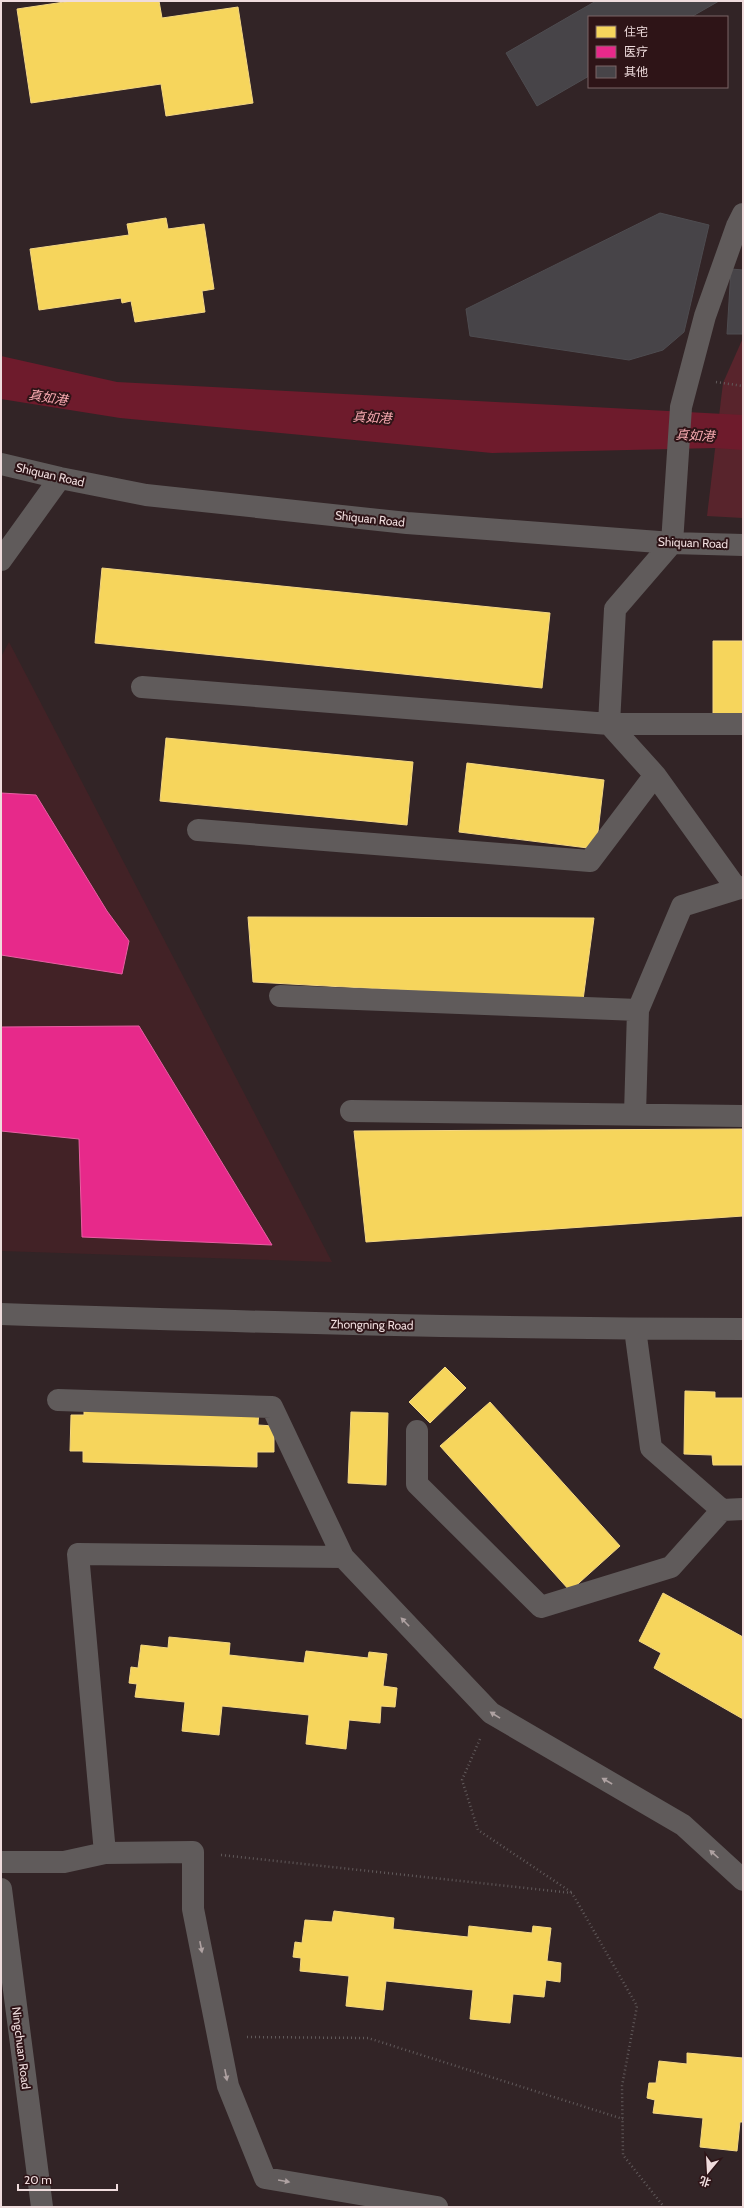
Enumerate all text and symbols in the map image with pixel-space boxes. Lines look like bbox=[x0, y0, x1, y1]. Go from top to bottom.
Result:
legend bbox=[588, 16, 728, 88]
text: 住宅 bbox=[624, 24, 648, 39]
text: 医疗 bbox=[624, 44, 648, 59]
text: 其他 bbox=[624, 64, 648, 79]
water label: 真如港 bbox=[27, 386, 70, 408]
water label: 真如港 bbox=[352, 408, 394, 426]
water label: 真如港 bbox=[675, 426, 717, 444]
street label: Shiquan Road bbox=[14, 459, 86, 490]
street label: Shiquan Road bbox=[334, 507, 406, 530]
street label: Shiquan Road bbox=[658, 534, 728, 551]
street label: Zhongning Road bbox=[330, 1316, 414, 1333]
one-way arrow bbox=[400, 1617, 410, 1627]
one-way arrow bbox=[490, 1711, 500, 1719]
one-way arrow bbox=[601, 1778, 613, 1785]
one-way arrow bbox=[709, 1849, 719, 1859]
one-way arrow bbox=[198, 1941, 204, 1953]
street label: Ningchuan Road bbox=[9, 2006, 34, 2090]
one-way arrow bbox=[223, 2068, 229, 2081]
north arrow bbox=[688, 2152, 728, 2192]
scale bar bbox=[18, 2166, 117, 2192]
text: 20 m bbox=[24, 2172, 52, 2187]
text: 北 bbox=[698, 2173, 712, 2190]
one-way arrow bbox=[278, 2178, 290, 2184]

